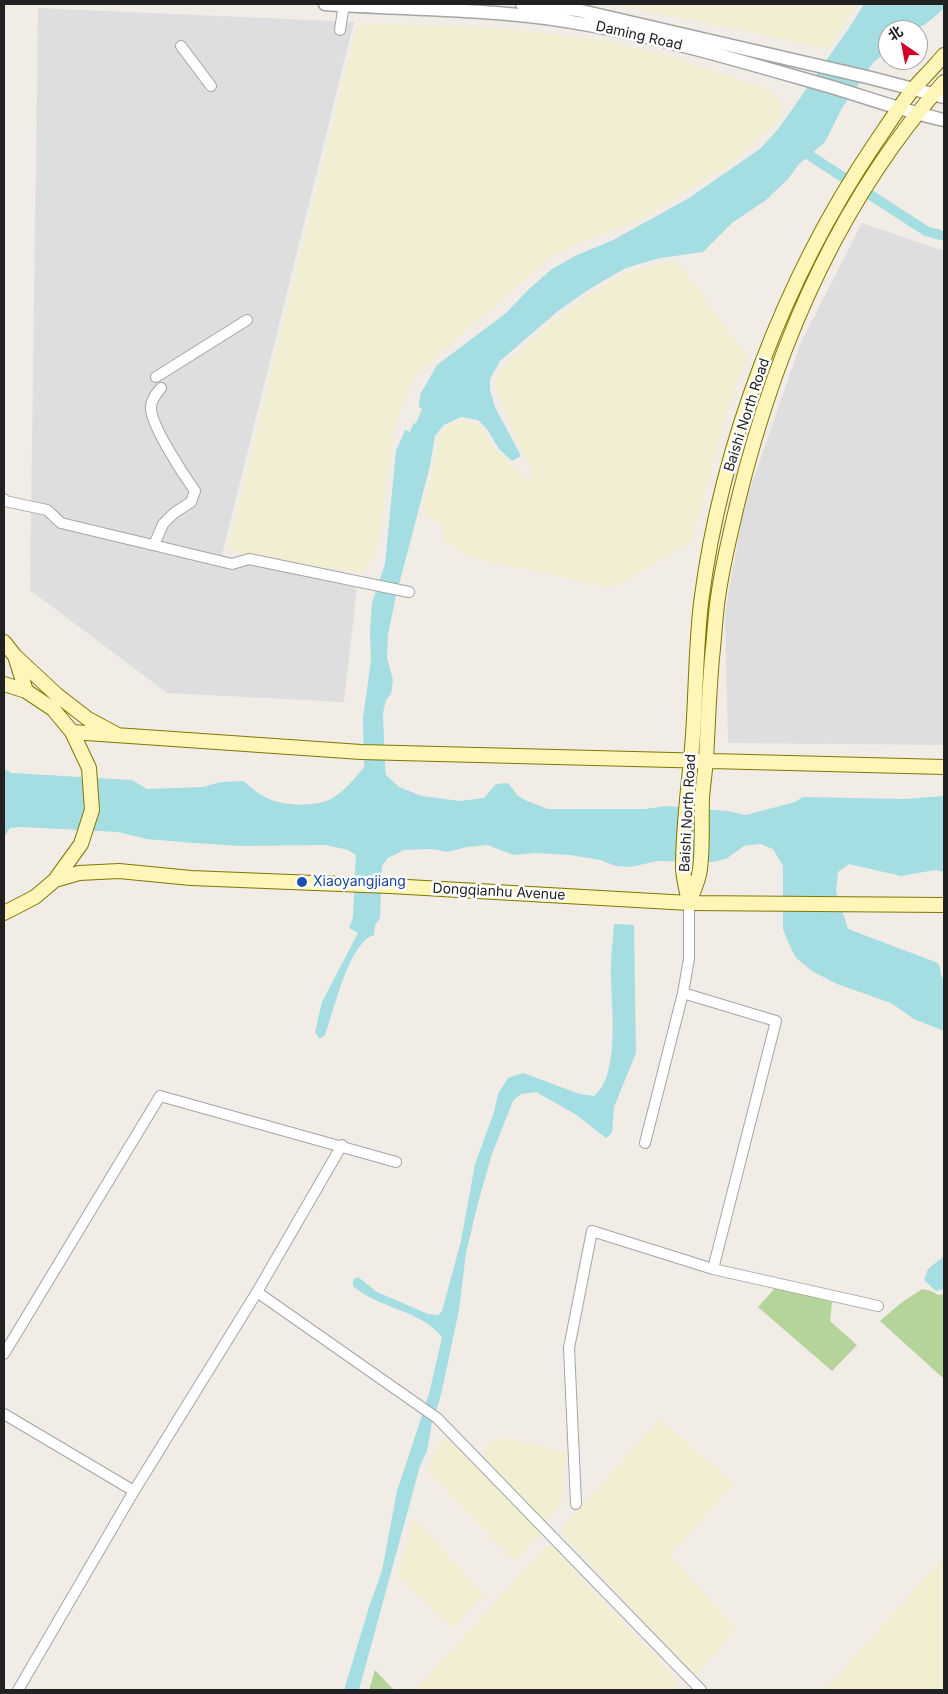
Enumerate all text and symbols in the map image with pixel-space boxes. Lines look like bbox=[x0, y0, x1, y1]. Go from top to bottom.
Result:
street label: Daming Road bbox=[594, 18, 684, 54]
north arrow bbox=[878, 20, 928, 70]
text: 北 bbox=[885, 22, 906, 44]
street label: Baishi North Road bbox=[721, 356, 773, 474]
street label: Baishi North Road bbox=[677, 753, 699, 873]
place label: Xiaoyangjiang bbox=[313, 874, 406, 890]
marker: Xiaoyangjiang bbox=[295, 875, 309, 889]
street label: Dongqianhu Avenue bbox=[432, 880, 566, 904]

